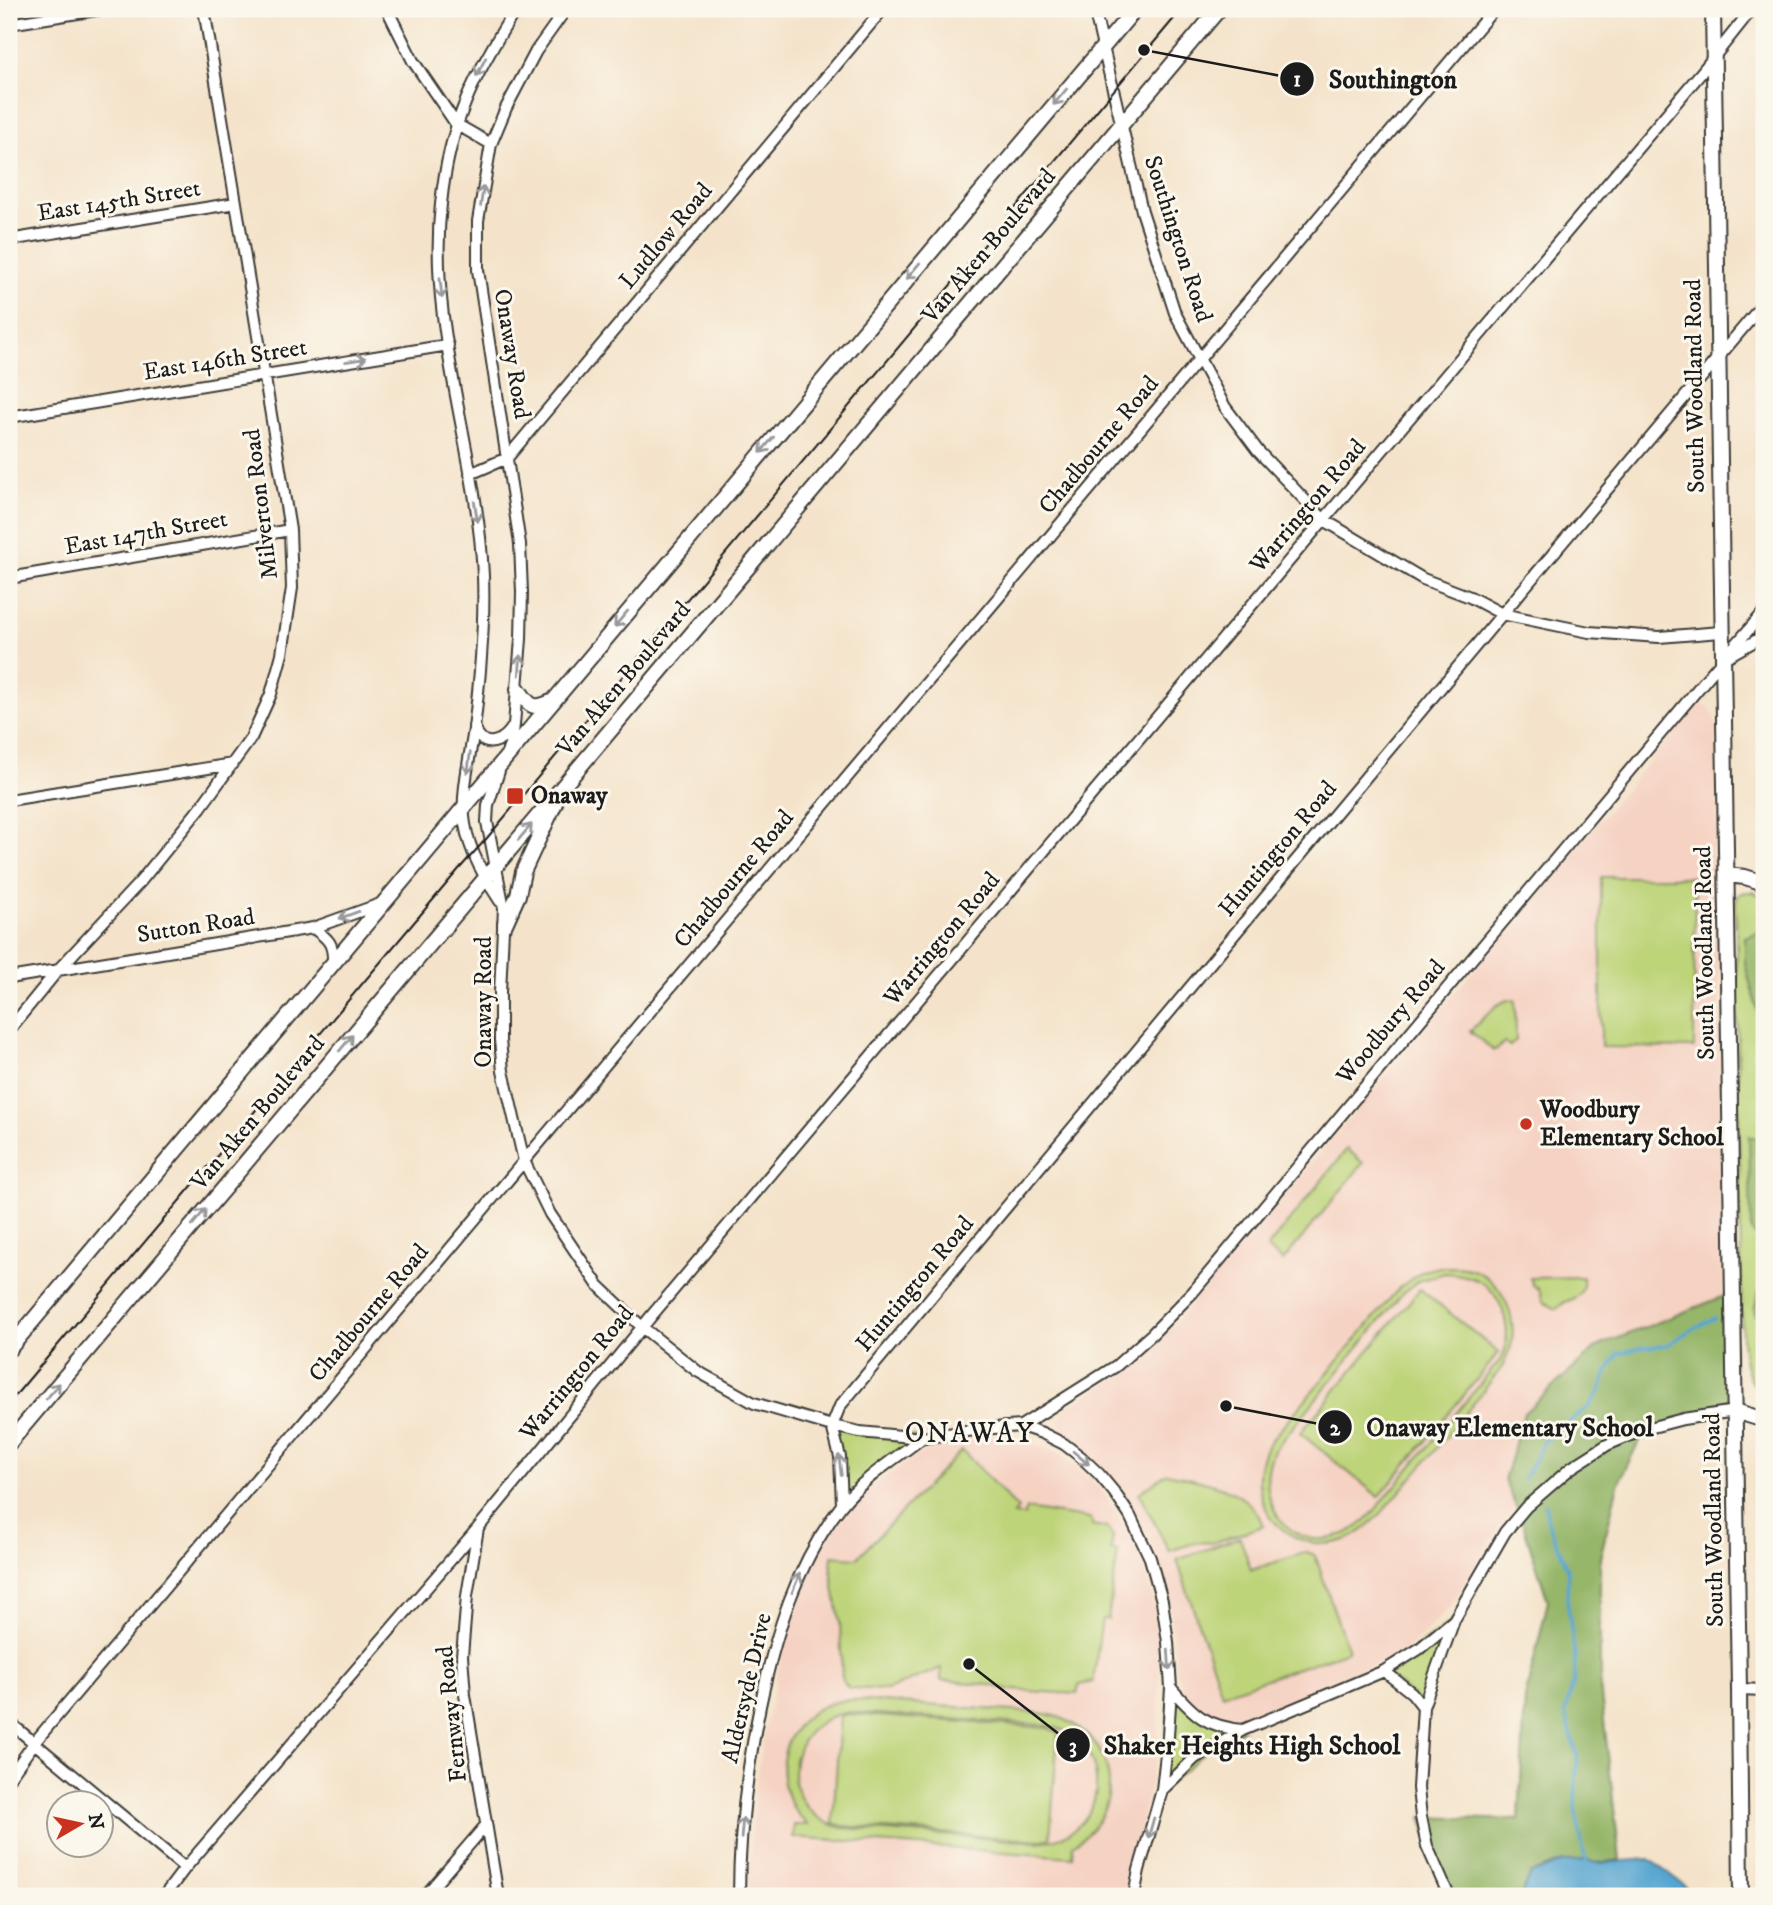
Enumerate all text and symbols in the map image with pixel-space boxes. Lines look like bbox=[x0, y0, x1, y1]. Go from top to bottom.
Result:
callout: Southington bbox=[1280, 55, 1471, 102]
one-way arrow bbox=[473, 56, 487, 77]
text: Southington bbox=[1329, 64, 1458, 97]
text: 1 bbox=[1293, 67, 1301, 93]
one-way arrow bbox=[1052, 87, 1068, 105]
street label: Southington Road bbox=[1137, 152, 1219, 326]
street label: Van Aken Boulevard bbox=[915, 162, 1063, 330]
street label: East 145th Street bbox=[35, 173, 203, 229]
street label: Ludlow Road bbox=[613, 177, 719, 295]
one-way arrow bbox=[475, 185, 488, 208]
one-way arrow bbox=[905, 261, 921, 279]
one-way arrow bbox=[435, 276, 448, 298]
street label: South Woodland Road bbox=[1678, 279, 1712, 493]
street label: Onaway Road bbox=[487, 287, 537, 421]
street label: East 146th Street bbox=[141, 332, 309, 388]
one-way arrow bbox=[344, 353, 367, 366]
street label: Chadbourne Road bbox=[1032, 370, 1166, 520]
street label: Milverton Road bbox=[237, 427, 285, 581]
street label: Warrington Road bbox=[1243, 433, 1373, 580]
one-way arrow bbox=[759, 436, 775, 454]
one-way arrow bbox=[470, 500, 483, 523]
street label: East 147th Street bbox=[62, 504, 230, 562]
street label: Van Aken Boulevard bbox=[550, 595, 698, 763]
one-way arrow bbox=[613, 610, 629, 628]
one-way arrow bbox=[513, 654, 526, 677]
one-way arrow bbox=[463, 751, 476, 774]
street label: Huntington Road bbox=[1212, 775, 1344, 923]
place label: Onaway bbox=[531, 781, 608, 811]
marker: Onaway bbox=[505, 786, 525, 806]
street label: Chadbourne Road bbox=[667, 804, 801, 954]
one-way arrow bbox=[517, 824, 533, 842]
street label: South Woodland Road bbox=[1688, 846, 1722, 1060]
street label: Warrington Road bbox=[877, 866, 1007, 1013]
street label: Sutton Road bbox=[135, 902, 257, 950]
one-way arrow bbox=[339, 910, 361, 922]
street label: Onaway Road bbox=[469, 936, 499, 1068]
street label: Woodbury Road bbox=[1329, 953, 1452, 1091]
street label: Van Aken Boulevard bbox=[184, 1029, 332, 1197]
one-way arrow bbox=[338, 1035, 354, 1053]
place label: Woodbury Elementary School bbox=[1539, 1095, 1724, 1153]
marker: Woodbury Elementary School bbox=[1518, 1116, 1534, 1132]
one-way arrow bbox=[192, 1209, 207, 1227]
street label: Huntington Road bbox=[849, 1210, 981, 1358]
street label: Chadbourne Road bbox=[302, 1238, 436, 1388]
street label: Warrington Road bbox=[513, 1299, 641, 1448]
one-way arrow bbox=[45, 1383, 61, 1401]
callout: Onaway Elementary School bbox=[1317, 1404, 1667, 1451]
text: Onaway Elementary School bbox=[1366, 1412, 1655, 1445]
street label: South Woodland Road bbox=[1697, 1413, 1731, 1627]
district label: ONAWAY bbox=[905, 1416, 1035, 1451]
text: 2 bbox=[1330, 1416, 1341, 1442]
one-way arrow bbox=[1071, 1450, 1089, 1466]
one-way arrow bbox=[834, 1454, 847, 1476]
one-way arrow bbox=[791, 1573, 804, 1594]
street label: Aldersyde Drive bbox=[715, 1610, 779, 1766]
street label: Fernway Road bbox=[430, 1644, 474, 1784]
one-way arrow bbox=[1163, 1648, 1176, 1671]
callout: Shaker Heights High School bbox=[1055, 1722, 1415, 1769]
text: Shaker Heights High School bbox=[1104, 1730, 1401, 1763]
text: 3 bbox=[1069, 1734, 1077, 1760]
north arrow bbox=[46, 1790, 116, 1860]
text: N bbox=[83, 1812, 108, 1831]
one-way arrow bbox=[1144, 1816, 1157, 1838]
one-way arrow bbox=[736, 1817, 749, 1840]

